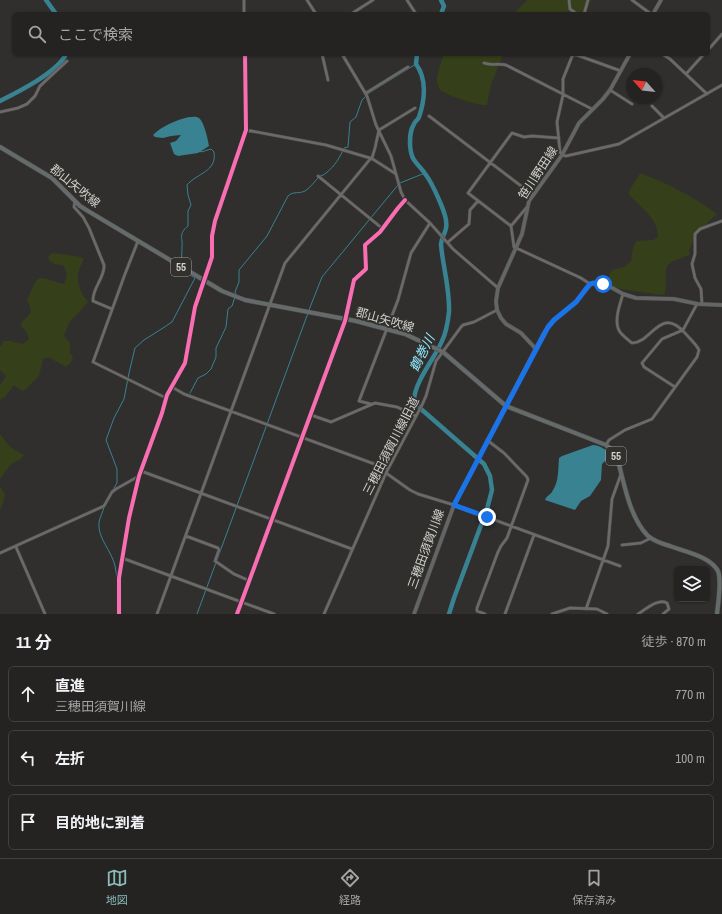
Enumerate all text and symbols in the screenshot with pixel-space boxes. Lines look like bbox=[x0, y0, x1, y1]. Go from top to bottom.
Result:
search box bbox=[12, 12, 710, 56]
icon: search bbox=[26, 23, 48, 45]
text: ここで検索 bbox=[58, 24, 133, 45]
north arrow bbox=[626, 68, 662, 104]
street label: 笹川野田線 bbox=[515, 143, 561, 203]
street label: 郡山矢吹線 bbox=[47, 161, 103, 211]
road number: 55 bbox=[171, 258, 191, 276]
route start bbox=[594, 275, 612, 293]
street label: 郡山矢吹線 bbox=[354, 304, 416, 336]
water label: 鶴巻川 bbox=[406, 330, 439, 374]
street label: 三穂田須賀川線旧道 bbox=[359, 394, 423, 498]
road number: 55 bbox=[606, 447, 626, 465]
street label: 三穂田須賀川線 bbox=[404, 507, 448, 591]
route end bbox=[478, 508, 496, 526]
map controls bbox=[674, 566, 710, 602]
button: layers bbox=[674, 566, 710, 602]
text: 11 分 bbox=[16, 630, 52, 653]
text: 徒歩 · 870 m bbox=[641, 633, 706, 650]
text: 直進 bbox=[55, 675, 85, 696]
icon: ahead bbox=[17, 683, 39, 705]
text: 770 m bbox=[675, 686, 705, 703]
text: 三穂田須賀川線 bbox=[55, 698, 146, 715]
icon: left bbox=[17, 747, 39, 769]
text: 左折 bbox=[55, 748, 85, 769]
text: 100 m bbox=[675, 750, 705, 767]
icon: arrive bbox=[17, 811, 39, 833]
text: 目的地に到着 bbox=[55, 812, 145, 833]
tab: 地図 bbox=[106, 867, 128, 907]
tab: 経路 bbox=[339, 867, 361, 907]
tab: 保存済み bbox=[572, 867, 616, 907]

